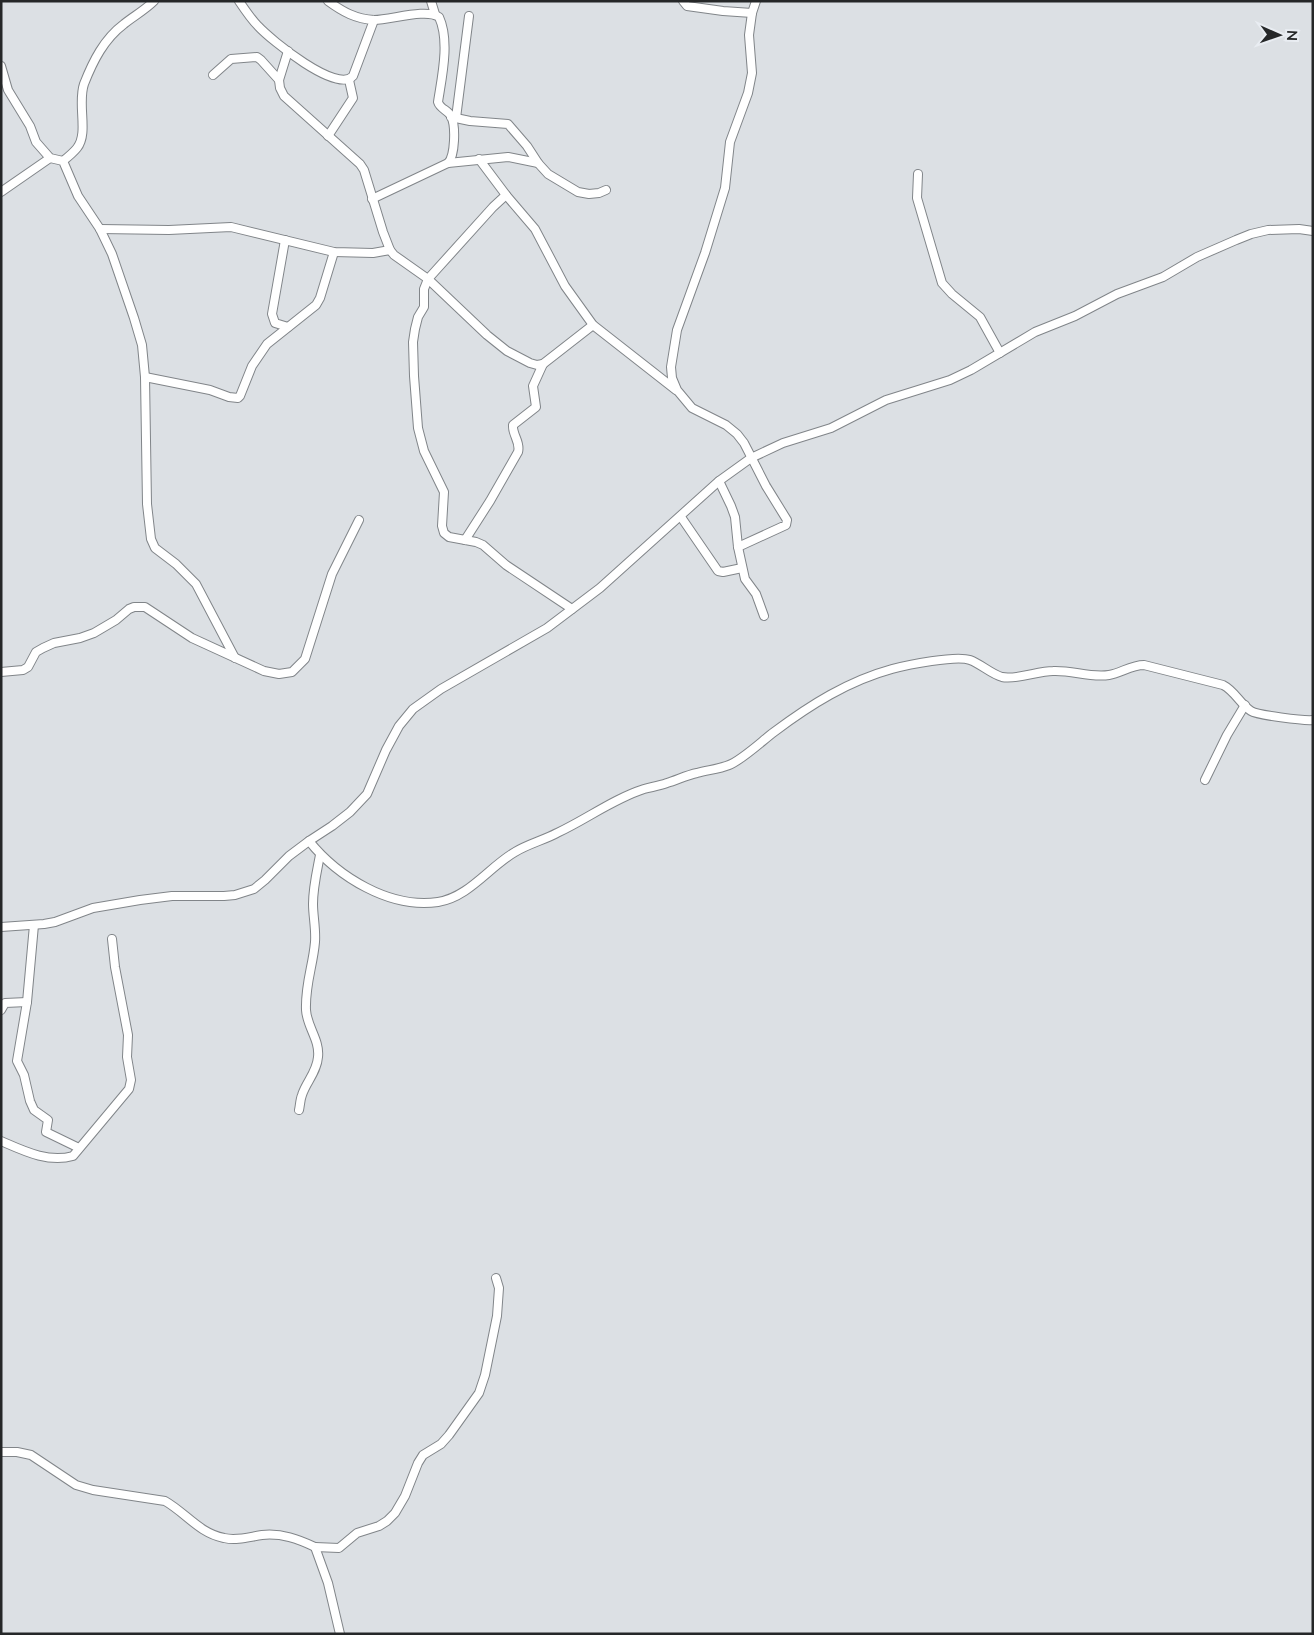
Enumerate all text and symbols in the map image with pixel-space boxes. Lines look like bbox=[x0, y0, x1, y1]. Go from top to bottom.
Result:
north arrow bbox=[1254, 10, 1304, 60]
text: N bbox=[1284, 30, 1301, 41]

